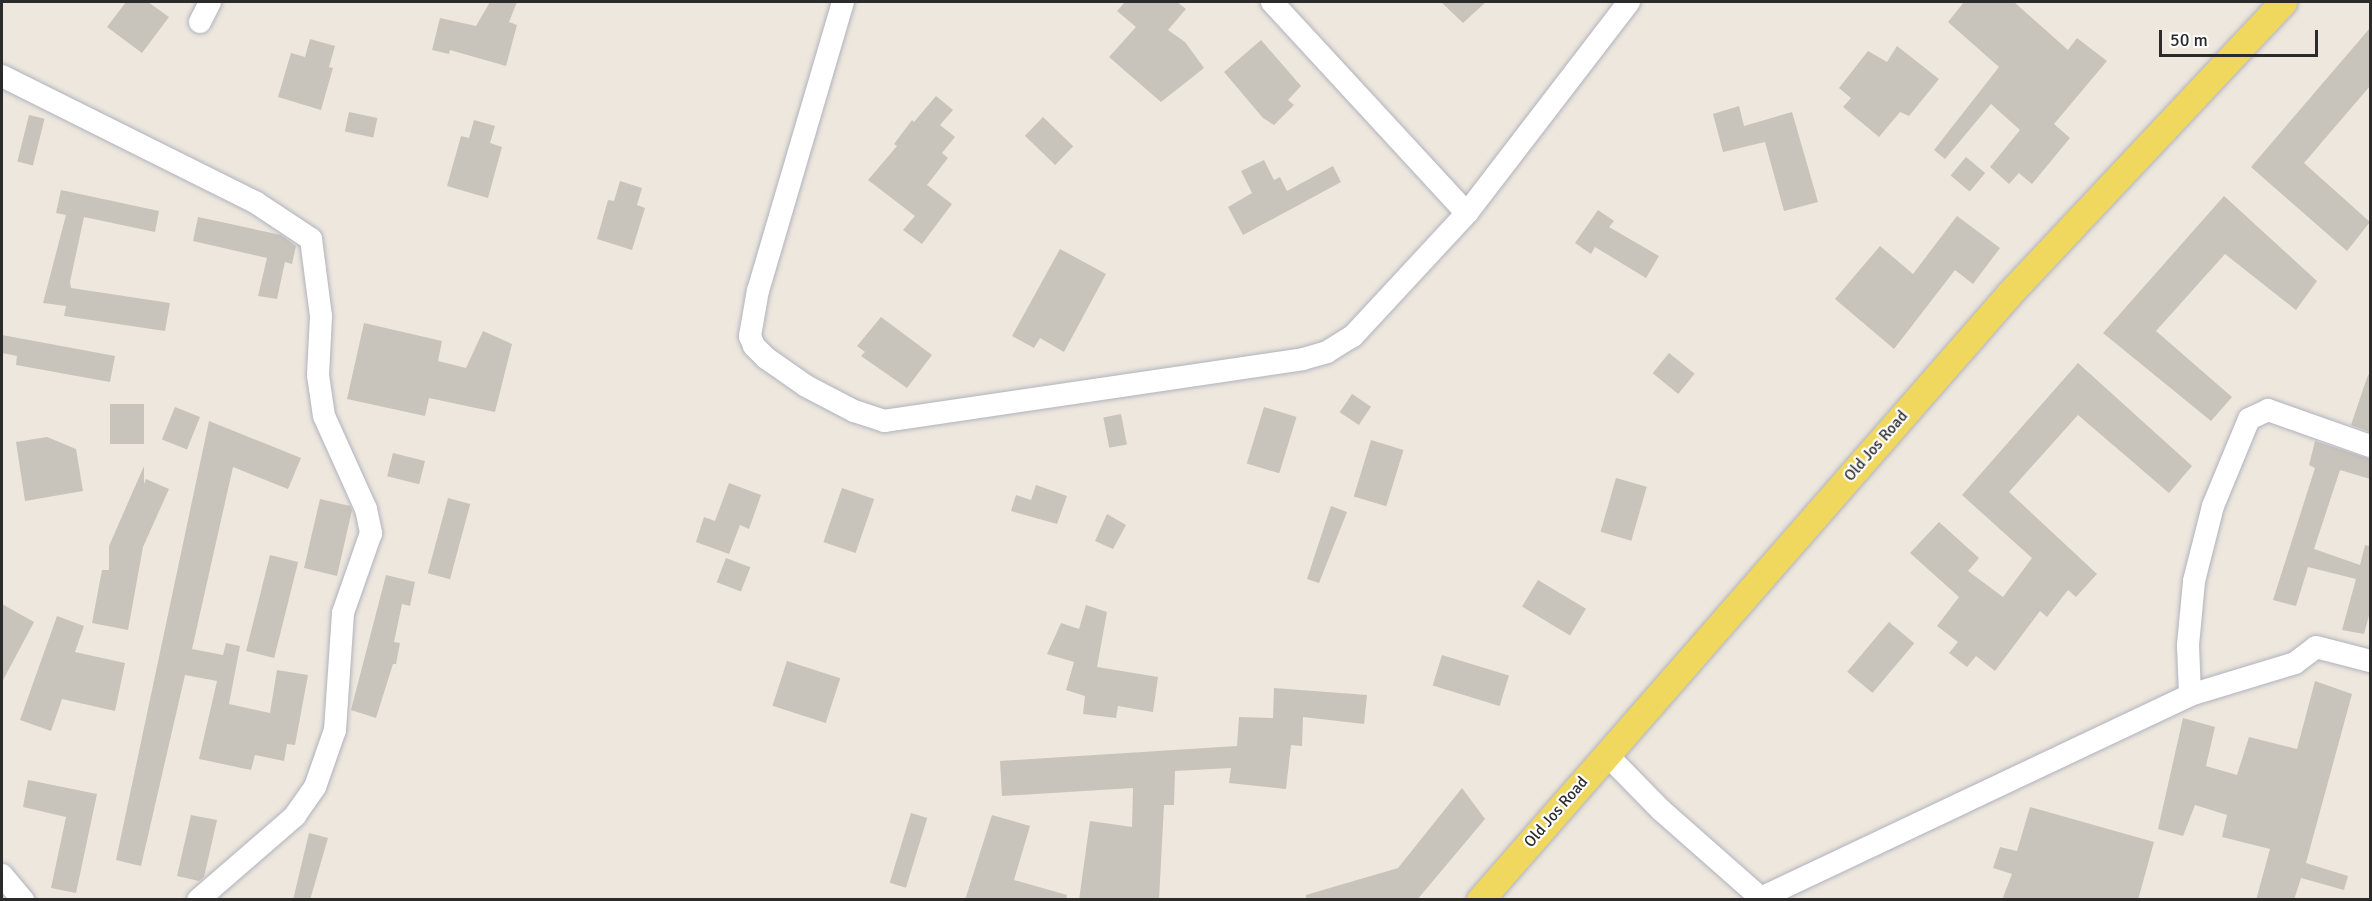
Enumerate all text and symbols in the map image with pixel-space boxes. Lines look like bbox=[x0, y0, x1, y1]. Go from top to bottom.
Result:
scale bar bbox=[2162, 18, 2321, 56]
text: 50 m bbox=[2170, 29, 2208, 51]
street label: Old Jos Road bbox=[1840, 407, 1912, 485]
street label: Old Jos Road bbox=[1520, 773, 1592, 851]

